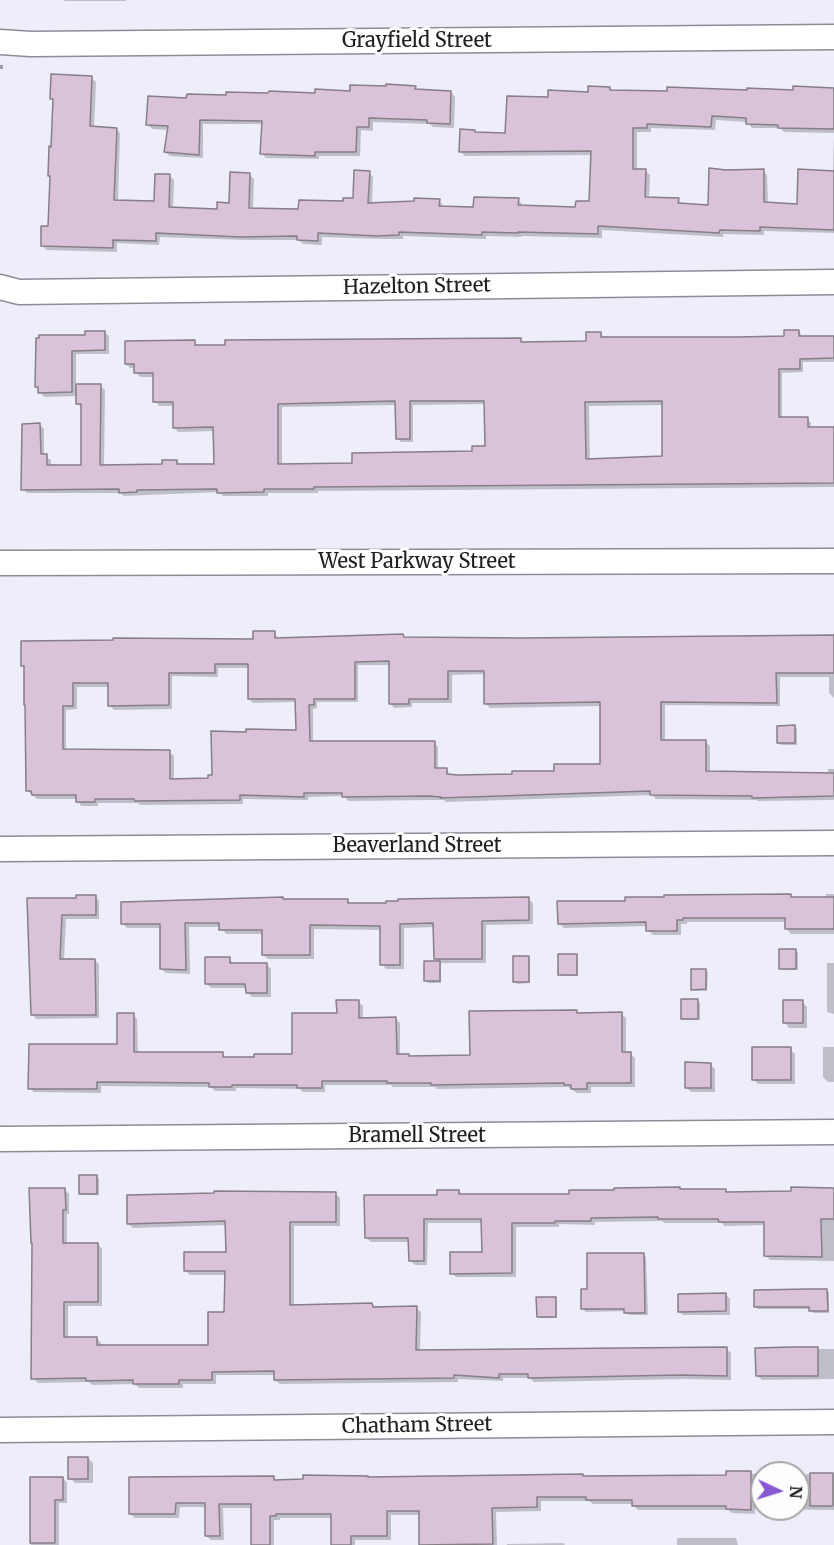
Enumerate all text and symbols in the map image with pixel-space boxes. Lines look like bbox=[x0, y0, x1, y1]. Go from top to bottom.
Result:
street label: Grayfield Street bbox=[342, 29, 492, 53]
street label: Hazelton Street bbox=[343, 274, 491, 300]
street label: West Parkway Street bbox=[318, 550, 516, 574]
street label: Beaverland Street bbox=[332, 834, 502, 858]
street label: Bramell Street bbox=[348, 1124, 486, 1148]
street label: Chatham Street bbox=[342, 1413, 492, 1439]
north arrow bbox=[750, 1461, 810, 1521]
text: N bbox=[786, 1485, 806, 1499]

